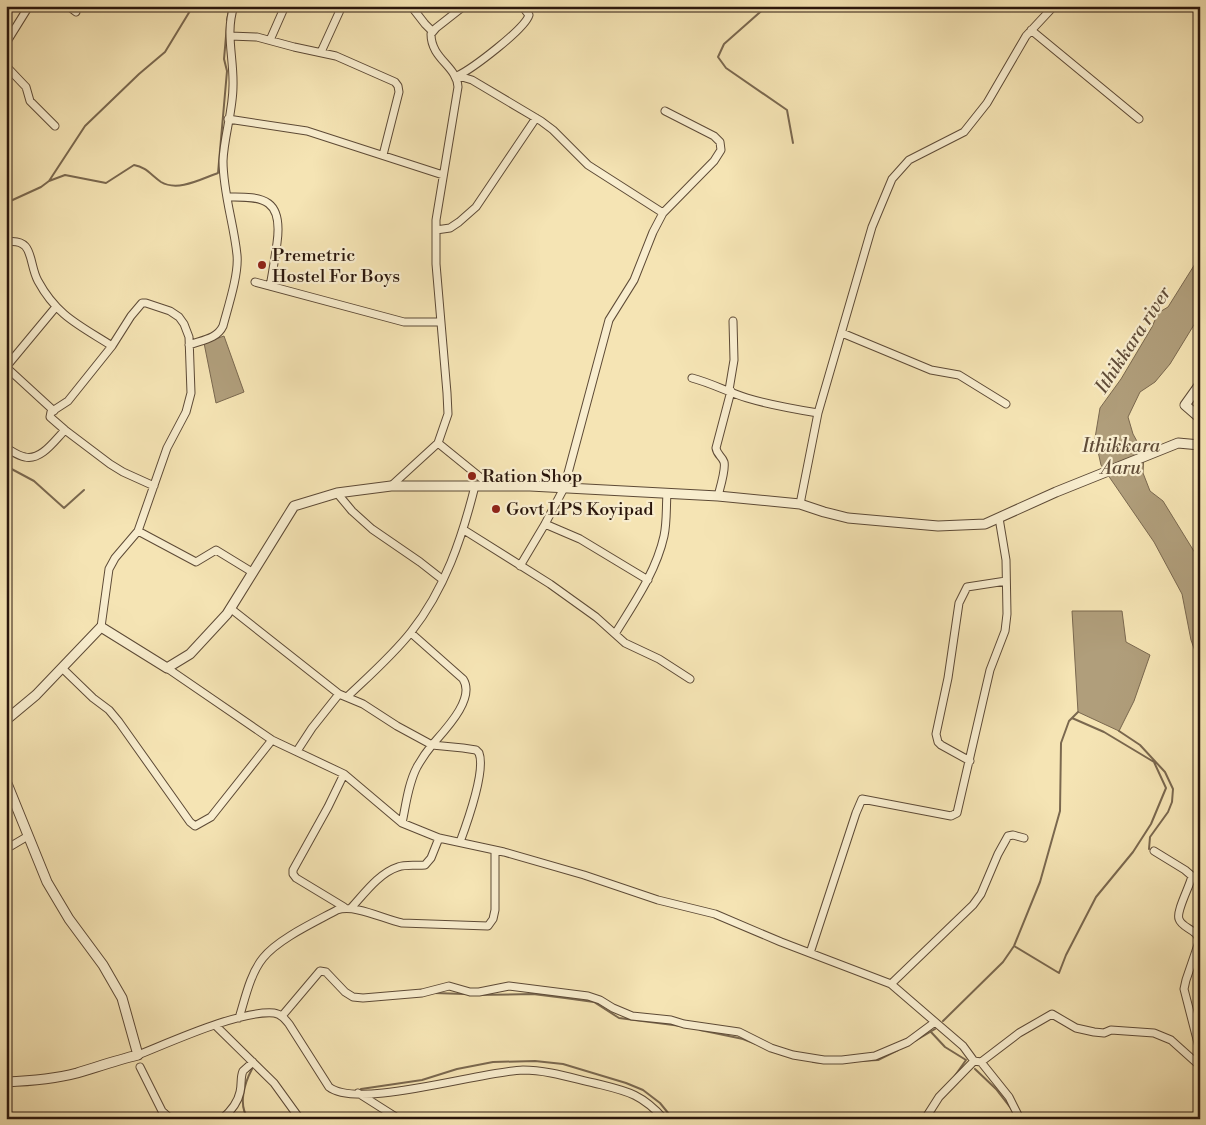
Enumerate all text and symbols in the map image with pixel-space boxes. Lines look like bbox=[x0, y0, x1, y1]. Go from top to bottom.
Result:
place label: Premetric Hostel For Boys bbox=[272, 244, 400, 288]
marker: Premetric Hostel For Boys bbox=[256, 259, 268, 271]
water label: Ithikkara river bbox=[1089, 281, 1177, 399]
water label: Ithikkara Aaru bbox=[1081, 434, 1160, 480]
place label: Ration Shop bbox=[482, 465, 582, 488]
marker: Ration Shop bbox=[466, 470, 478, 482]
place label: Govt LPS Koyipad bbox=[506, 498, 654, 521]
marker: Govt LPS Koyipad bbox=[490, 503, 502, 515]

